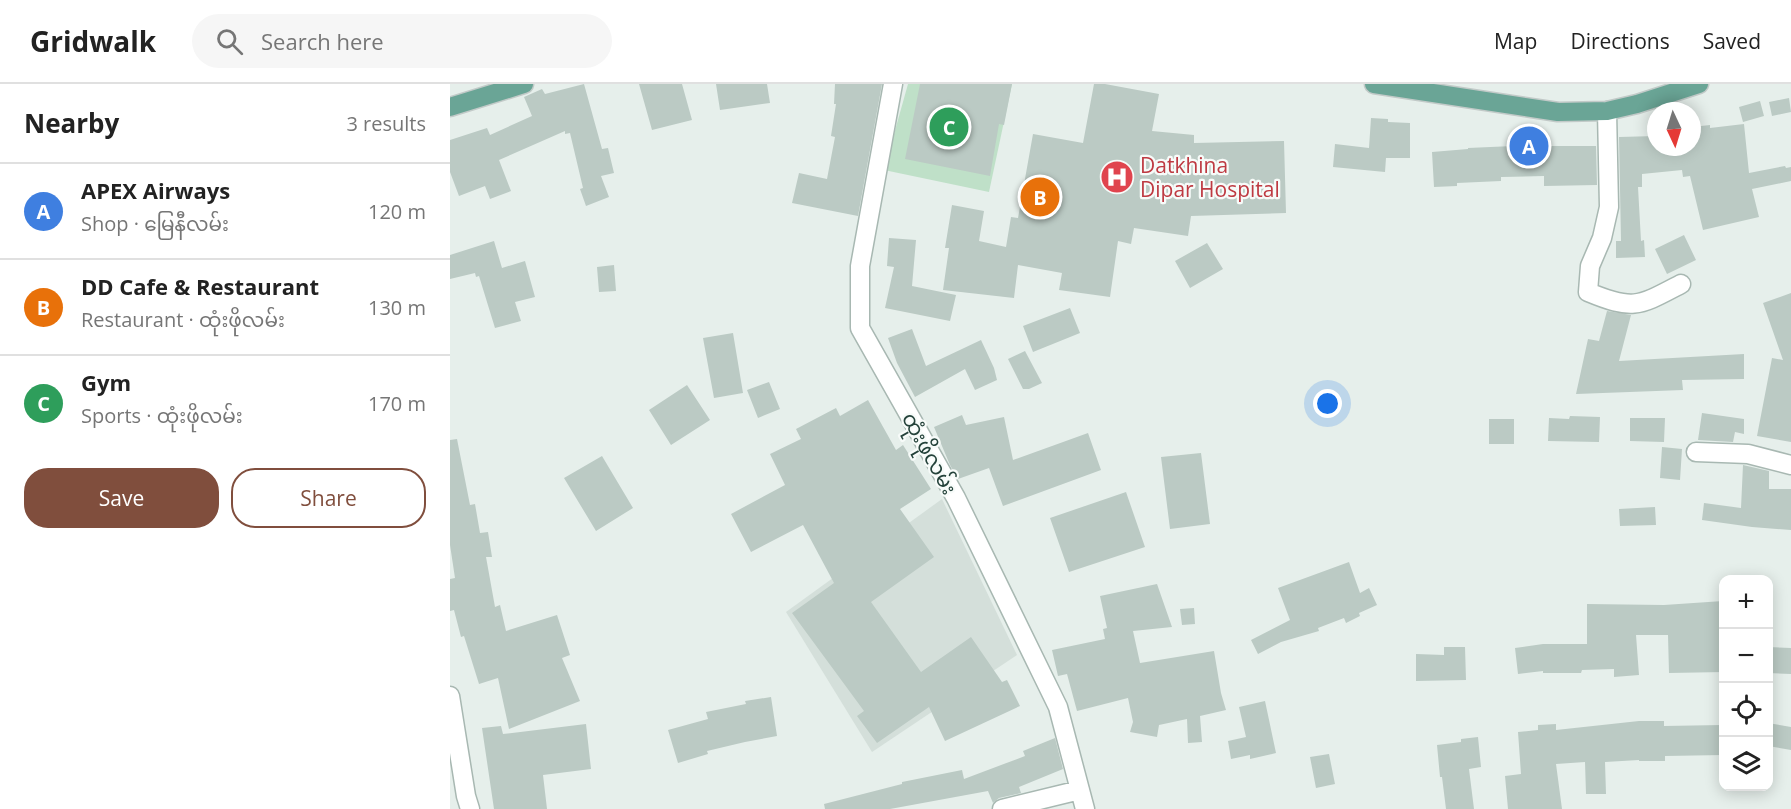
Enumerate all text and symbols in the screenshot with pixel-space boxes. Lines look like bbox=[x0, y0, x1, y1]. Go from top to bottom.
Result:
search box bbox=[192, 14, 612, 68]
text: Gridwalk bbox=[30, 22, 156, 60]
icon: search bbox=[213, 25, 246, 58]
text: Search here bbox=[261, 26, 384, 56]
text: Map bbox=[1494, 27, 1537, 55]
text: Directions bbox=[1570, 27, 1670, 55]
text: Saved bbox=[1703, 27, 1761, 55]
north arrow bbox=[1647, 102, 1701, 156]
pin: C bbox=[930, 104, 968, 150]
text: Nearby bbox=[24, 105, 119, 141]
text: 3 results bbox=[346, 110, 426, 137]
pin: A bbox=[1510, 124, 1548, 168]
place label: Datkhina Dipar Hospital bbox=[1140, 151, 1280, 203]
hospital icon: Datkhina Dipar Hospital bbox=[1099, 159, 1135, 195]
pin: B bbox=[1020, 174, 1060, 220]
text: APEX Airways bbox=[81, 175, 230, 205]
text: A bbox=[37, 198, 50, 225]
text: 120 m bbox=[368, 198, 426, 225]
text: Shop · မြေနီလမ်း bbox=[81, 210, 229, 237]
text: DD Cafe & Restaurant bbox=[81, 271, 319, 301]
text: B bbox=[37, 294, 50, 321]
text: 130 m bbox=[368, 294, 426, 321]
text: Restaurant · ထုံးဖိုလမ်း bbox=[81, 306, 285, 333]
text: Gym bbox=[81, 367, 131, 397]
your location bbox=[1313, 389, 1342, 418]
text: C bbox=[37, 390, 50, 417]
text: 170 m bbox=[368, 390, 426, 417]
text: Sports · ထုံးဖိုလမ်း bbox=[81, 402, 243, 429]
street label: ထုံးဖိုလမ်း bbox=[892, 406, 965, 501]
button: Save bbox=[24, 468, 219, 528]
button: Share bbox=[231, 468, 426, 528]
map controls bbox=[1719, 575, 1773, 791]
button: + bbox=[1719, 575, 1773, 629]
button: − bbox=[1719, 629, 1773, 683]
button: locate bbox=[1719, 683, 1773, 737]
button: layers bbox=[1719, 737, 1773, 791]

